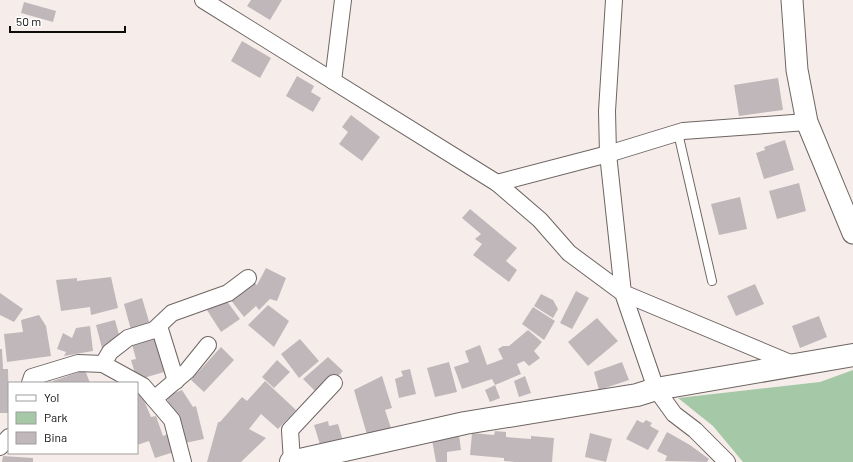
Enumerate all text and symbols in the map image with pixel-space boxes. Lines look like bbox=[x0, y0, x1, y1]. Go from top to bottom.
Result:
scale bar bbox=[10, 8, 125, 34]
text: 50 m bbox=[16, 14, 41, 28]
legend bbox=[8, 382, 138, 454]
text: Yol bbox=[44, 390, 59, 404]
text: Park bbox=[44, 410, 68, 424]
text: Bina bbox=[44, 430, 67, 444]

